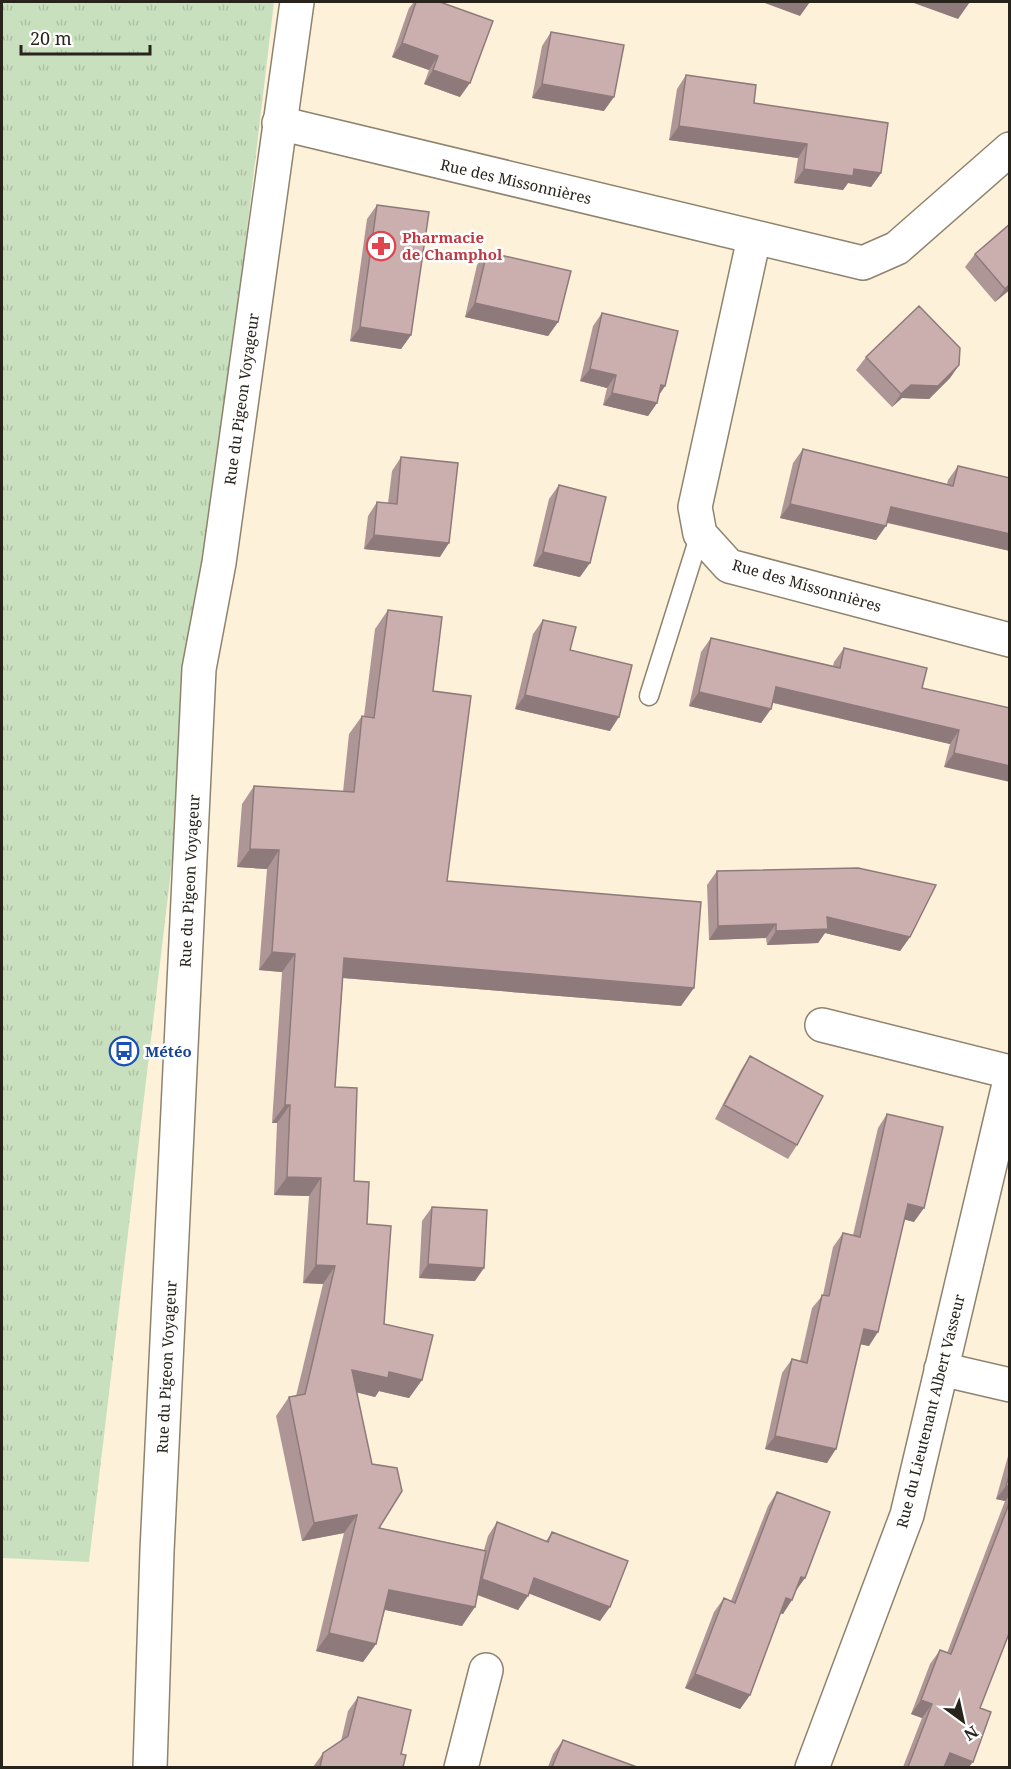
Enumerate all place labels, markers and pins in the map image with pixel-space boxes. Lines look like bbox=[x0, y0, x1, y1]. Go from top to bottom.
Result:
place label: Pharmacie de Champhol bbox=[402, 227, 503, 264]
pharmacy icon: Pharmacie de Champhol bbox=[365, 230, 397, 262]
bus stop icon: Météo bbox=[108, 1035, 140, 1067]
place label: Météo bbox=[145, 1041, 192, 1061]

